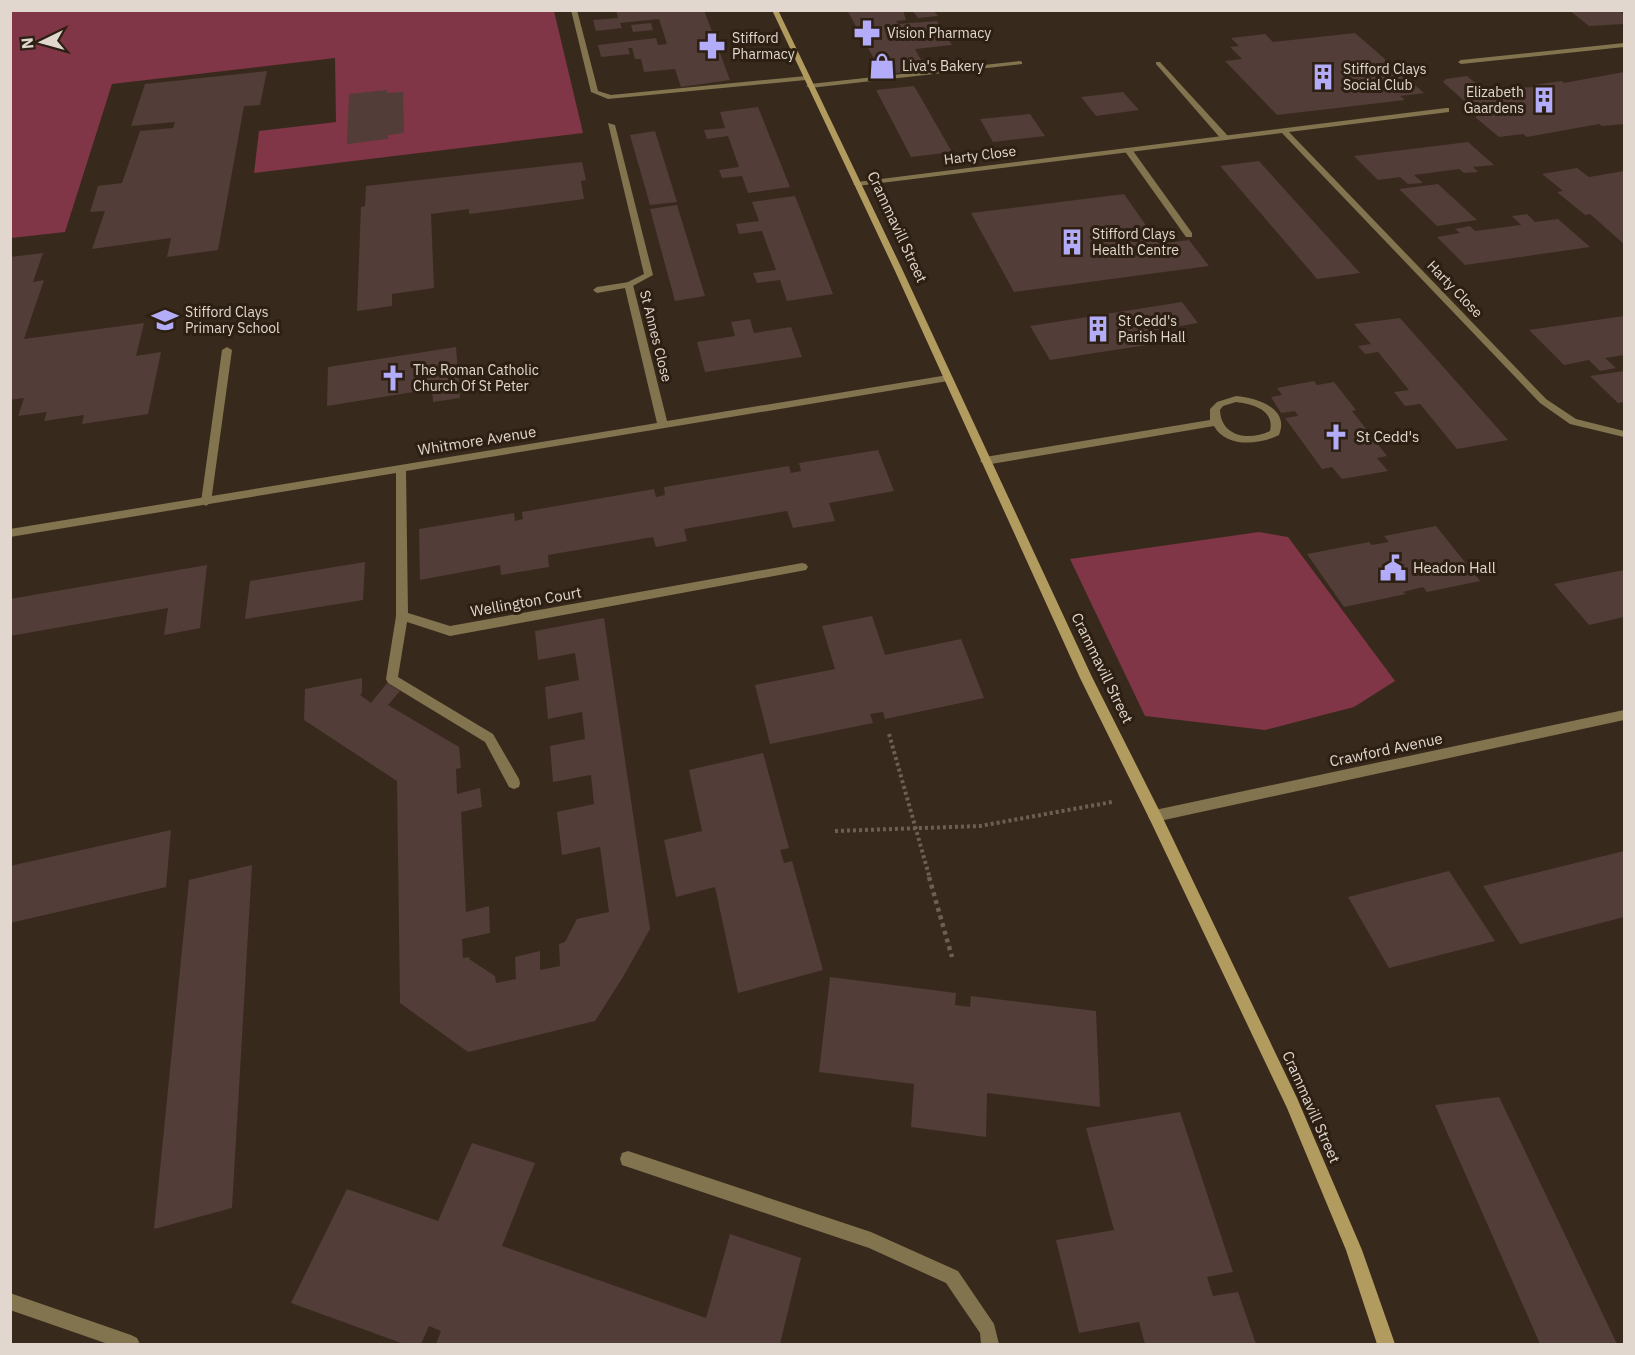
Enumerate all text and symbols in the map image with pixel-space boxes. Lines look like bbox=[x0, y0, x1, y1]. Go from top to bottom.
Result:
north arrow bbox=[12, 12, 72, 72]
pharmacy icon: Vision Pharmacy bbox=[852, 18, 882, 48]
place label: Vision Pharmacy bbox=[887, 24, 991, 42]
place label: Stifford Pharmacy bbox=[732, 29, 795, 63]
pharmacy icon: Stifford Pharmacy bbox=[697, 31, 727, 61]
text: N bbox=[17, 37, 38, 50]
shop icon: Liva's Bakery bbox=[867, 51, 897, 81]
place label: Liva's Bakery bbox=[902, 57, 984, 75]
place label: Stifford Clays Social Club bbox=[1343, 60, 1427, 94]
building icon: Stifford Clays Social Club bbox=[1308, 62, 1338, 92]
place label: Elizabeth Gaardens bbox=[1464, 83, 1524, 117]
building icon: Elizabeth Gaardens bbox=[1529, 85, 1559, 115]
street label: Harty Close bbox=[943, 142, 1017, 168]
street label: Crammavill Street bbox=[863, 168, 932, 286]
place label: Stifford Clays Health Centre bbox=[1092, 225, 1179, 259]
building icon: Stifford Clays Health Centre bbox=[1057, 227, 1087, 257]
street label: Harty Close bbox=[1423, 257, 1487, 322]
street label: St Annes Close bbox=[636, 288, 676, 384]
place label: Stifford Clays Primary School bbox=[185, 303, 280, 337]
school or university icon: Stifford Clays Primary School bbox=[150, 305, 180, 335]
place label: St Cedd's Parish Hall bbox=[1118, 312, 1186, 346]
building icon: St Cedd's Parish Hall bbox=[1083, 314, 1113, 344]
place label: The Roman Catholic Church Of St Peter bbox=[413, 361, 539, 395]
church icon: The Roman Catholic Church Of St Peter bbox=[378, 363, 408, 393]
street label: Whitmore Avenue bbox=[416, 422, 538, 459]
church icon: St Cedd's bbox=[1321, 422, 1351, 452]
place label: St Cedd's bbox=[1356, 427, 1419, 446]
public building icon: Headon Hall bbox=[1378, 553, 1408, 583]
place label: Headon Hall bbox=[1413, 558, 1496, 577]
street label: Wellington Court bbox=[469, 582, 583, 621]
street label: Crammavill Street bbox=[1067, 609, 1137, 726]
street label: Crawford Avenue bbox=[1328, 728, 1444, 771]
street label: Crammavill Street bbox=[1278, 1048, 1345, 1166]

